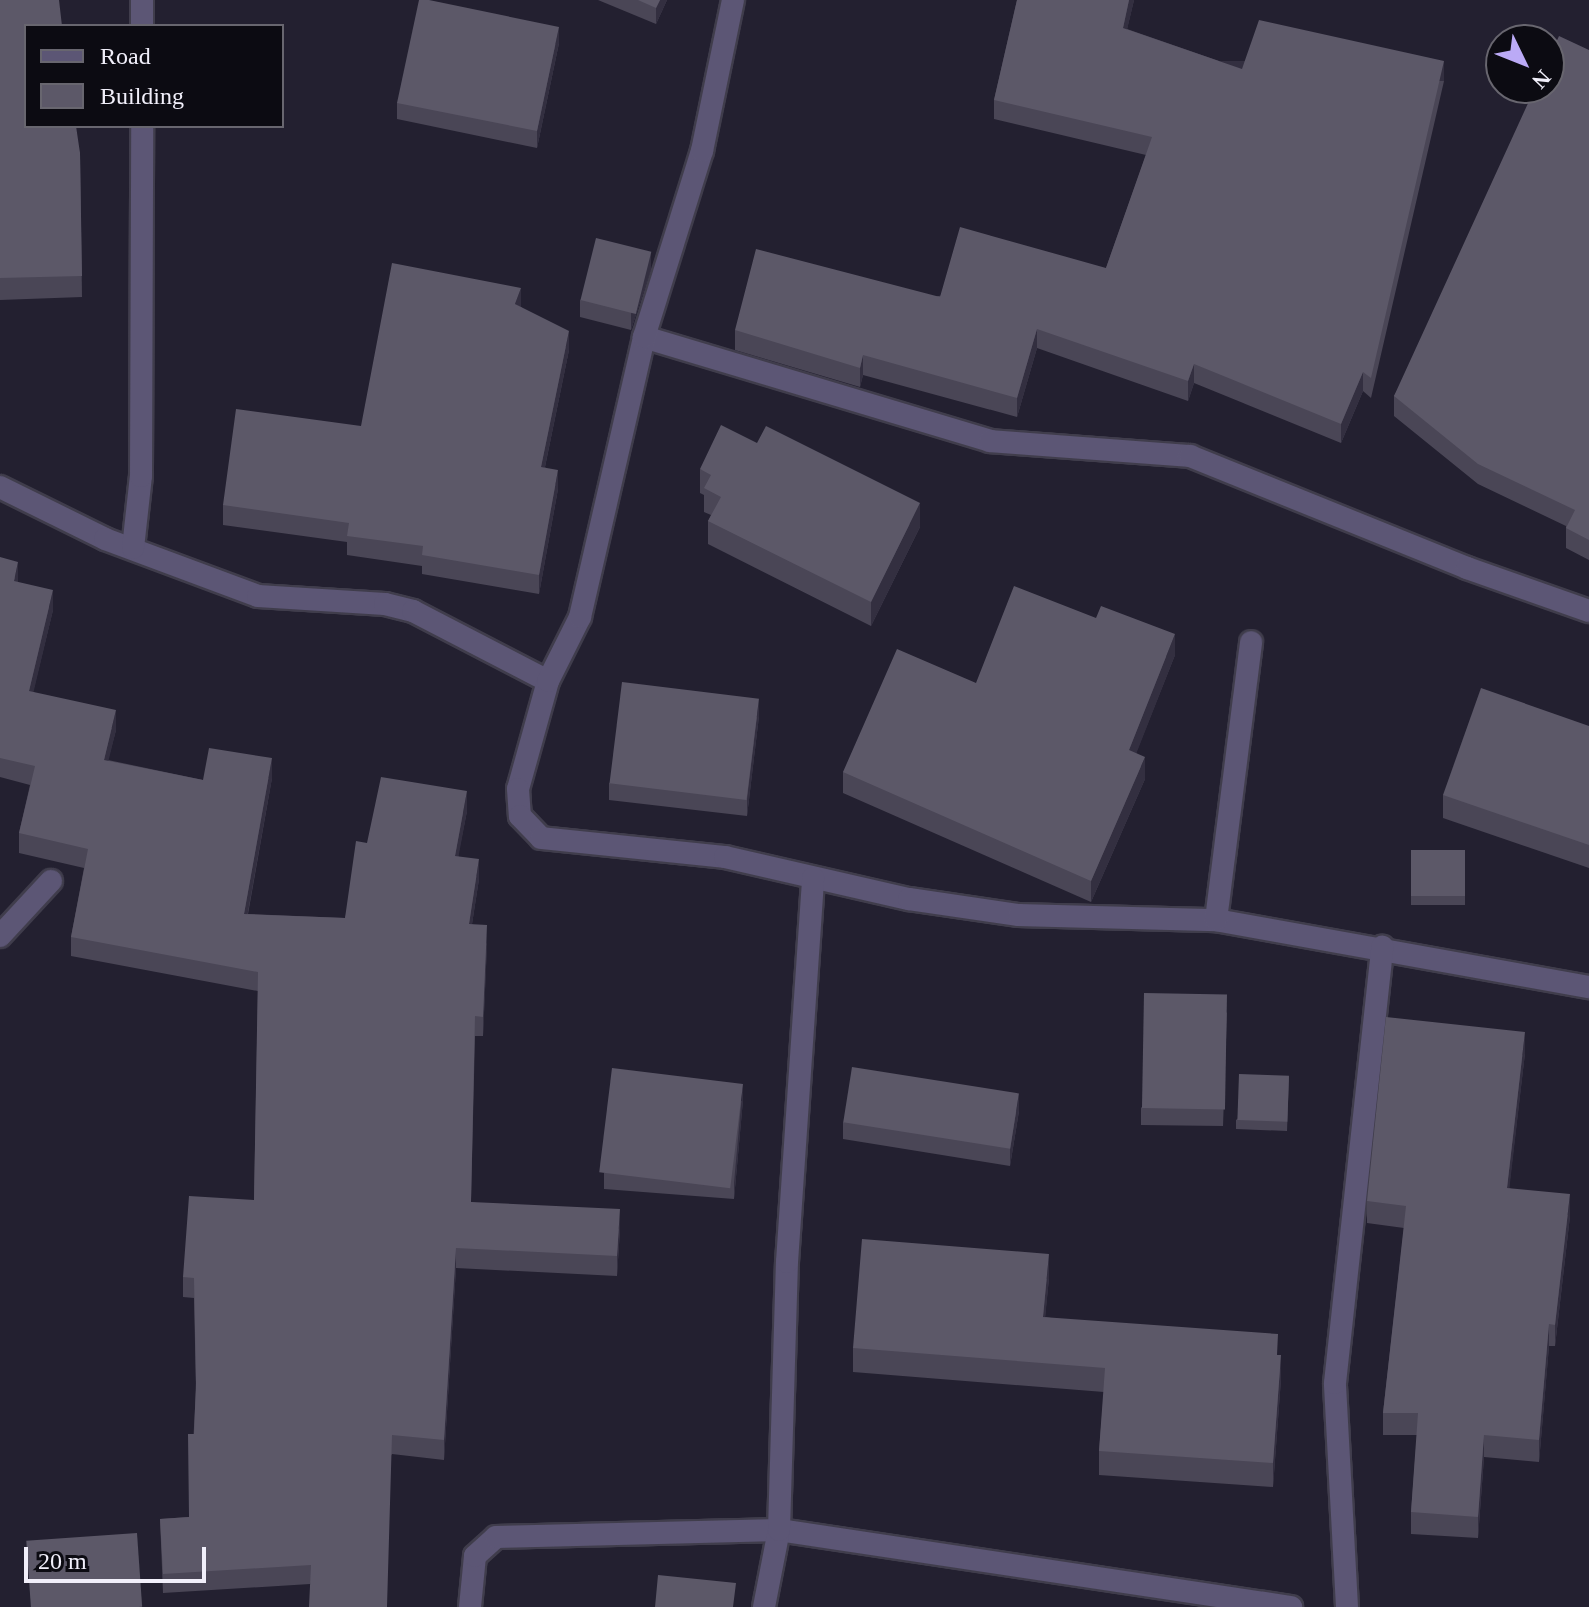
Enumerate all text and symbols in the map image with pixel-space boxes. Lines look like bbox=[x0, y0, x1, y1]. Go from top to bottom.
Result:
legend bbox=[24, 24, 284, 128]
north arrow bbox=[1485, 24, 1565, 104]
text: Road bbox=[100, 43, 151, 69]
text: N bbox=[1527, 65, 1556, 94]
text: Building bbox=[100, 83, 184, 109]
scale bar bbox=[28, 1531, 210, 1581]
text: 20 m bbox=[38, 1548, 87, 1574]

